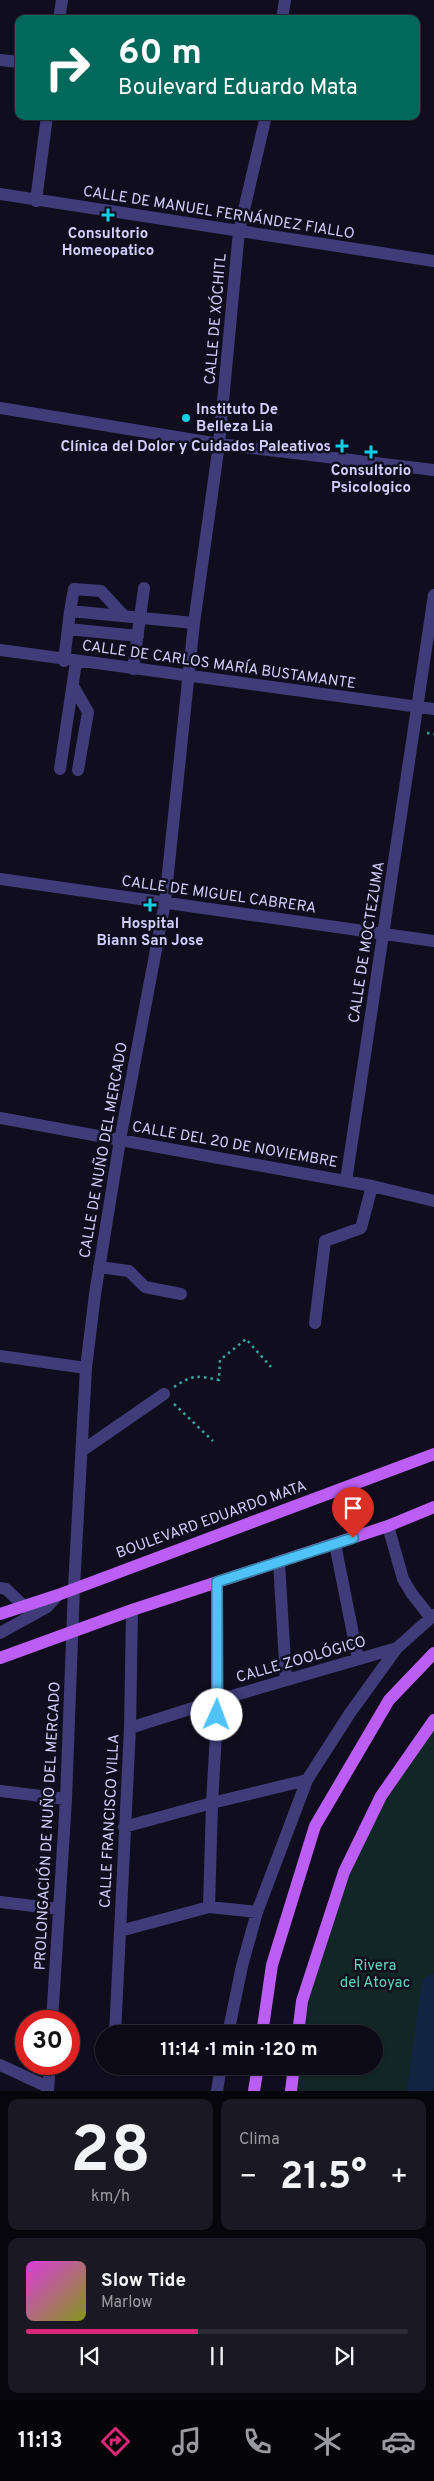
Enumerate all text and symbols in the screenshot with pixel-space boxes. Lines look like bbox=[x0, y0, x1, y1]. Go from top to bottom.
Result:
text: 60 m bbox=[118, 32, 202, 76]
icon: right bbox=[35, 35, 100, 100]
text: Boulevard Eduardo Mata bbox=[118, 75, 358, 102]
street label: CALLE DE MANUEL FERNÁNDEZ FIALLO bbox=[82, 182, 356, 244]
marker: Consultorio Homeopatico bbox=[101, 208, 115, 222]
place label: Consultorio Homeopatico bbox=[62, 225, 154, 261]
street label: CALLE DE XÓCHITL bbox=[199, 252, 232, 386]
place label: Instituto De Belleza Lia bbox=[196, 401, 278, 437]
marker: Instituto De Belleza Lia bbox=[180, 412, 192, 424]
place label: Clínica del Dolor y Cuidados Paleativos bbox=[60, 438, 331, 457]
marker: Clínica del Dolor y Cuidados Paleativos bbox=[335, 439, 349, 453]
marker: Consultorio Psicologico bbox=[364, 445, 378, 459]
place label: Consultorio Psicologico bbox=[331, 462, 411, 498]
street label: CALLE DE CARLOS MARÍA BUSTAMANTE bbox=[81, 636, 357, 694]
street label: CALLE DE MOCTEZUMA bbox=[345, 860, 390, 1024]
street label: CALLE DE MIGUEL CABRERA bbox=[120, 872, 317, 919]
marker: Hospital Biann San Jose bbox=[143, 898, 157, 912]
place label: Hospital Biann San Jose bbox=[96, 915, 204, 951]
street label: CALLE DE NUÑO DEL MERCADO bbox=[75, 1041, 133, 1260]
street label: CALLE DEL 20 DE NOVIEMBRE bbox=[130, 1118, 339, 1173]
street label: BOULEVARD EDUARDO MATA bbox=[114, 1477, 309, 1564]
pin bbox=[332, 1487, 374, 1538]
icon: arrive bbox=[339, 1494, 367, 1522]
street label: CALLE ZOOLÓGICO bbox=[234, 1631, 369, 1688]
street label: PROLONGACIÓN DE NUÑO DEL MERCADO bbox=[29, 1681, 66, 1971]
position arrow bbox=[190, 1688, 242, 1740]
street label: CALLE FRANCISCO VILLA bbox=[96, 1734, 125, 1909]
park label: Rivera del Atoyac bbox=[340, 1957, 410, 1993]
speed limit sign: 30 bbox=[15, 2010, 80, 2075]
text: 11:14 · 1 min · 120 m bbox=[160, 2038, 318, 2062]
text: 28 bbox=[70, 2113, 151, 2195]
text: Clima bbox=[239, 2130, 280, 2150]
text: 21.5° bbox=[280, 2154, 367, 2203]
text: − bbox=[239, 2160, 257, 2196]
text: + bbox=[390, 2160, 408, 2196]
text: km/h bbox=[91, 2187, 130, 2207]
text: Slow Tide bbox=[101, 2269, 186, 2293]
text: Marlow bbox=[101, 2293, 153, 2313]
icon: previous bbox=[76, 2342, 104, 2370]
icon: pause bbox=[203, 2342, 231, 2370]
icon: next bbox=[330, 2342, 358, 2370]
icon: directions bbox=[98, 2424, 133, 2459]
icon: music bbox=[169, 2424, 204, 2459]
icon: phone bbox=[240, 2424, 275, 2459]
icon: climate bbox=[310, 2424, 345, 2459]
icon: car bbox=[381, 2424, 416, 2459]
text: 11:13 bbox=[18, 2428, 63, 2455]

